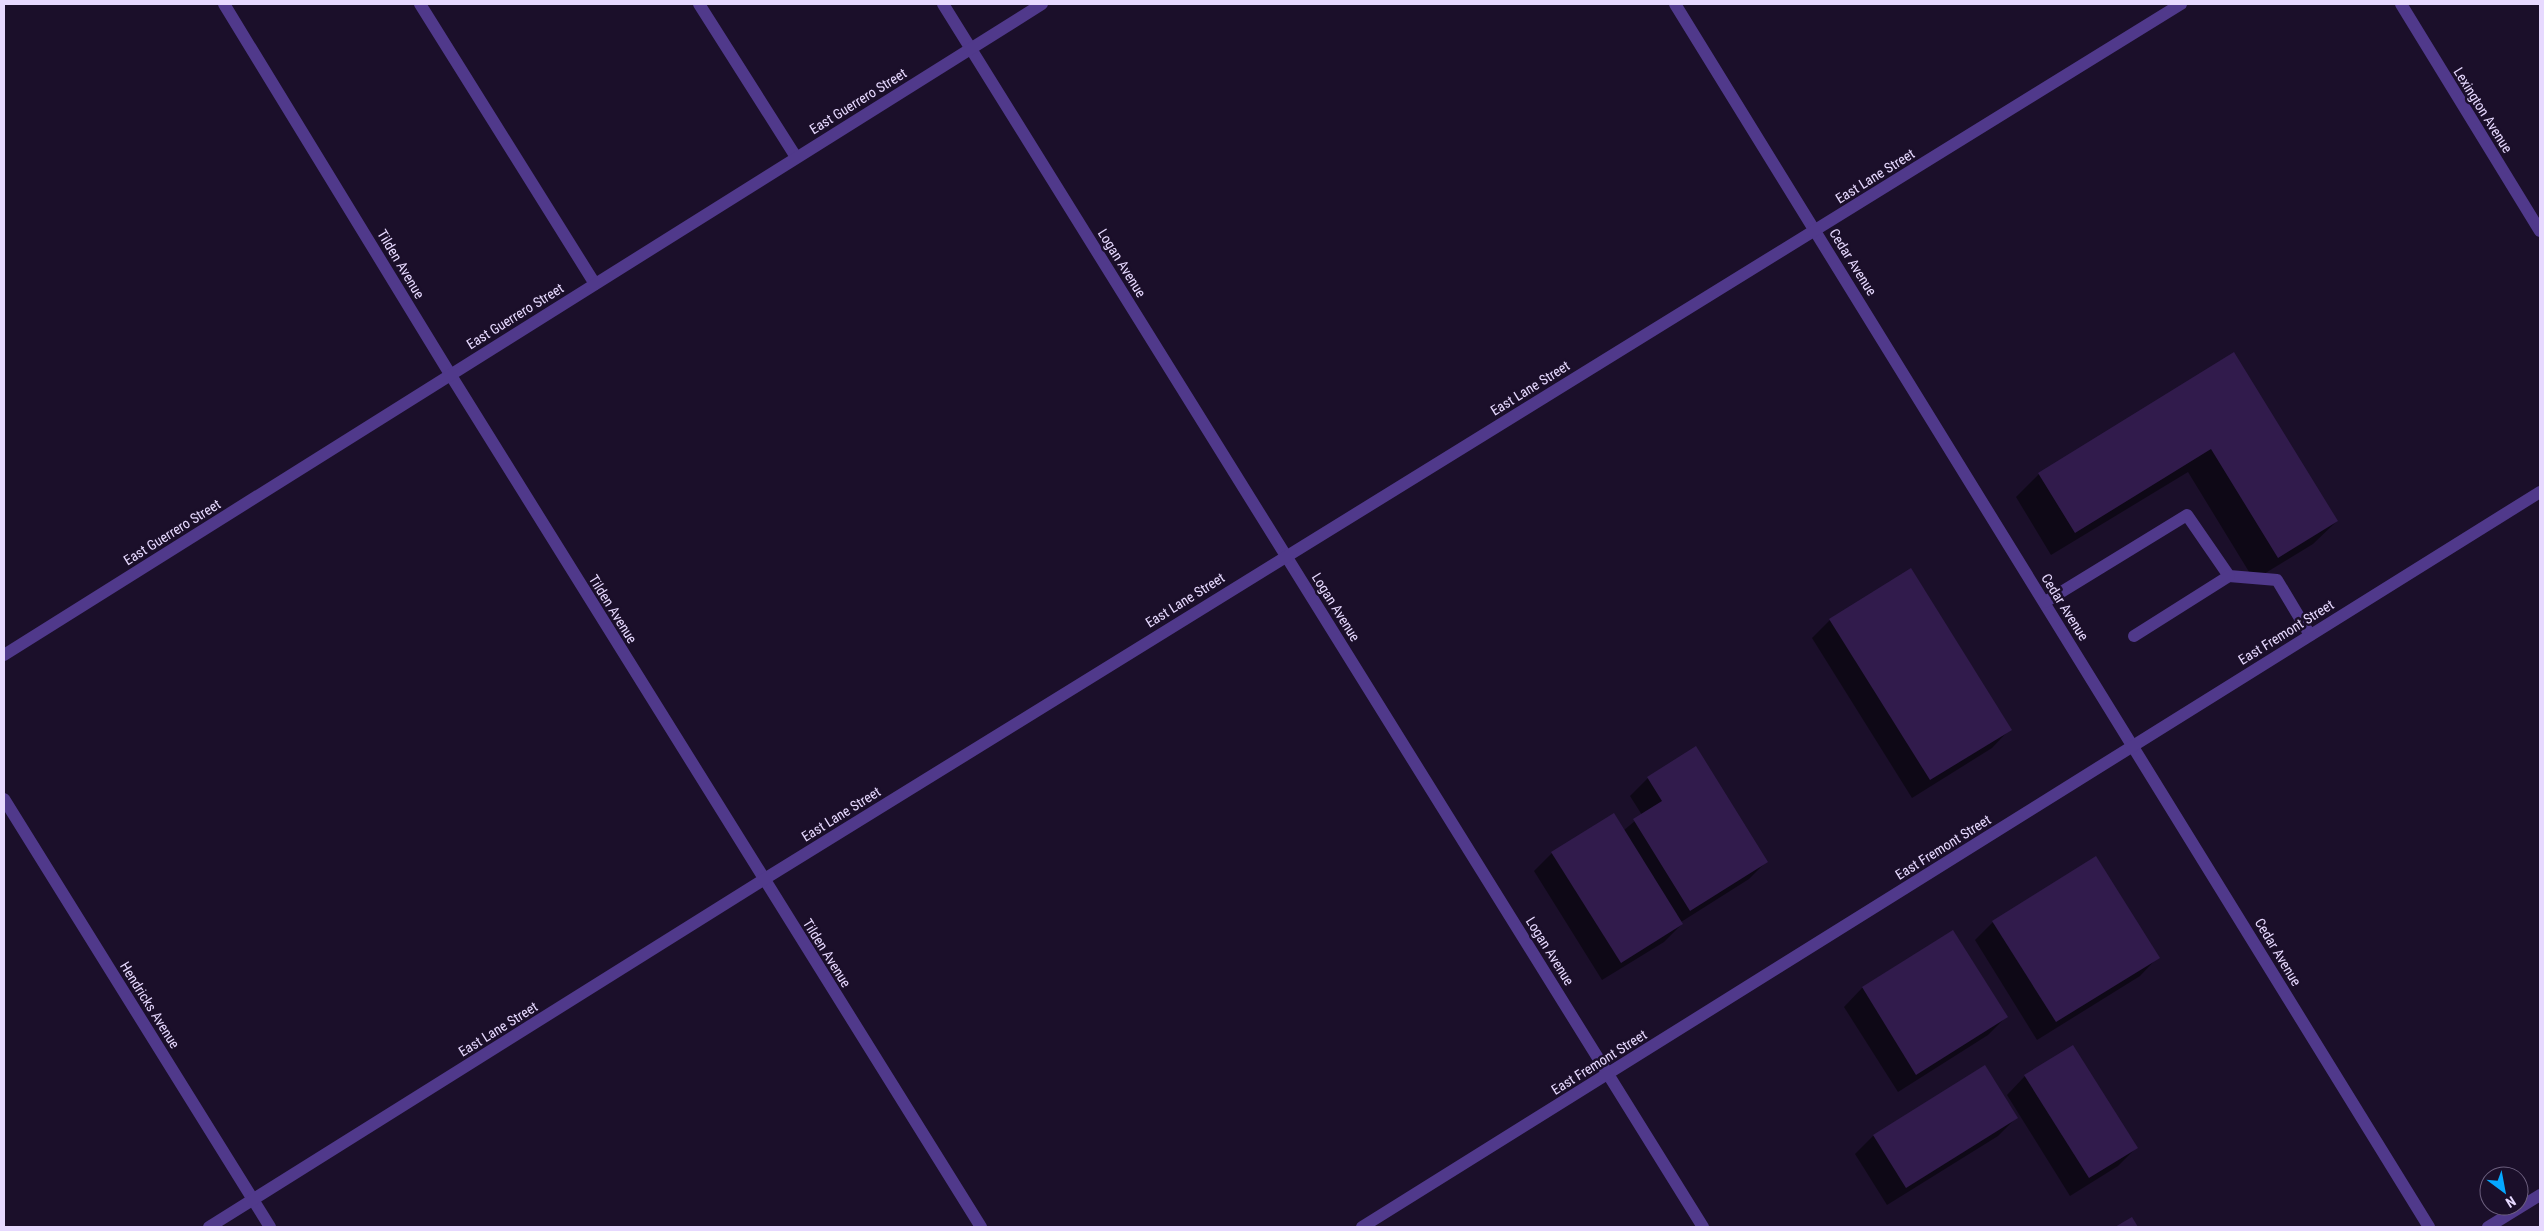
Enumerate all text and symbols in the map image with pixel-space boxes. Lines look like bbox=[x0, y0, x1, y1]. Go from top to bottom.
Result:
street label: Lexington Avenue bbox=[2450, 64, 2516, 156]
street label: East Guerrero Street bbox=[807, 65, 909, 137]
street label: East Lane Street bbox=[1833, 145, 1917, 207]
street label: Logan Avenue bbox=[1095, 226, 1150, 301]
street label: Cedar Avenue bbox=[1826, 226, 1880, 299]
street label: Tilden Avenue bbox=[374, 227, 428, 302]
street label: East Guerrero Street bbox=[464, 280, 566, 352]
street label: East Lane Street bbox=[1488, 357, 1572, 419]
street label: East Guerrero Street bbox=[121, 496, 223, 568]
street label: East Lane Street bbox=[1143, 569, 1227, 631]
street label: Logan Avenue bbox=[1309, 570, 1364, 645]
street label: Cedar Avenue bbox=[2038, 571, 2092, 644]
street label: Tilden Avenue bbox=[586, 572, 641, 646]
street label: East Fremont Street bbox=[2235, 596, 2337, 668]
street label: East Lane Street bbox=[799, 783, 883, 845]
street label: East Fremont Street bbox=[1892, 811, 1994, 883]
street label: Logan Avenue bbox=[1523, 914, 1578, 989]
street label: Cedar Avenue bbox=[2252, 915, 2305, 989]
street label: Tilden Avenue bbox=[800, 916, 855, 990]
street label: Hendricks Avenue bbox=[117, 959, 183, 1052]
street label: East Lane Street bbox=[456, 998, 540, 1060]
street label: East Fremont Street bbox=[1548, 1026, 1650, 1098]
north arrow bbox=[2479, 1166, 2529, 1216]
text: N bbox=[2503, 1193, 2519, 1211]

